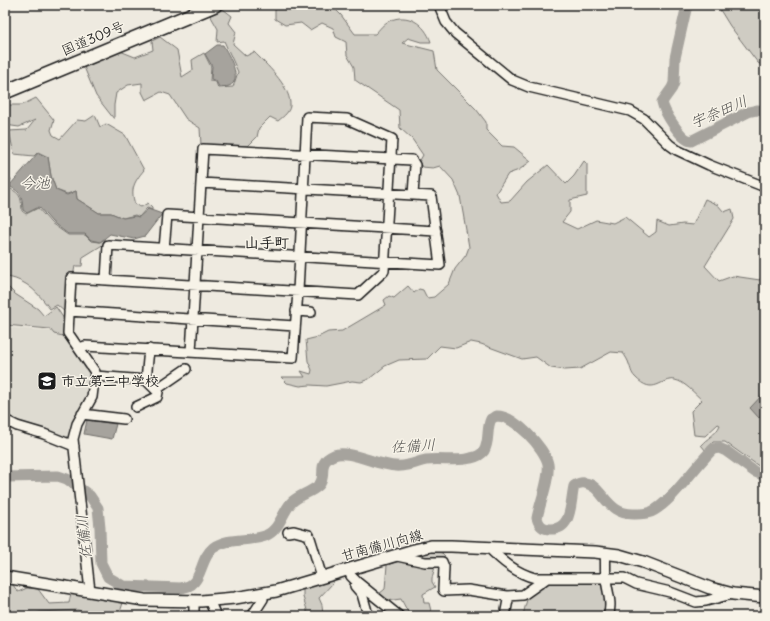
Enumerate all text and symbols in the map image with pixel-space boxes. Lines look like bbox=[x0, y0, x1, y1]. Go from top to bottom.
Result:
street label: 国道309号 bbox=[59, 17, 127, 59]
water label: 宇奈田川 bbox=[687, 91, 750, 132]
water label: 今池 bbox=[20, 173, 51, 192]
district label: 山手町 bbox=[244, 233, 290, 252]
school or university icon: 市立第三中学校 bbox=[36, 370, 58, 392]
place label: 市立第三中学校 bbox=[61, 372, 159, 390]
water label: 佐備川 bbox=[390, 435, 436, 456]
water label: 佐備川 bbox=[72, 514, 95, 560]
street label: 甘南備川向線 bbox=[339, 525, 425, 565]

